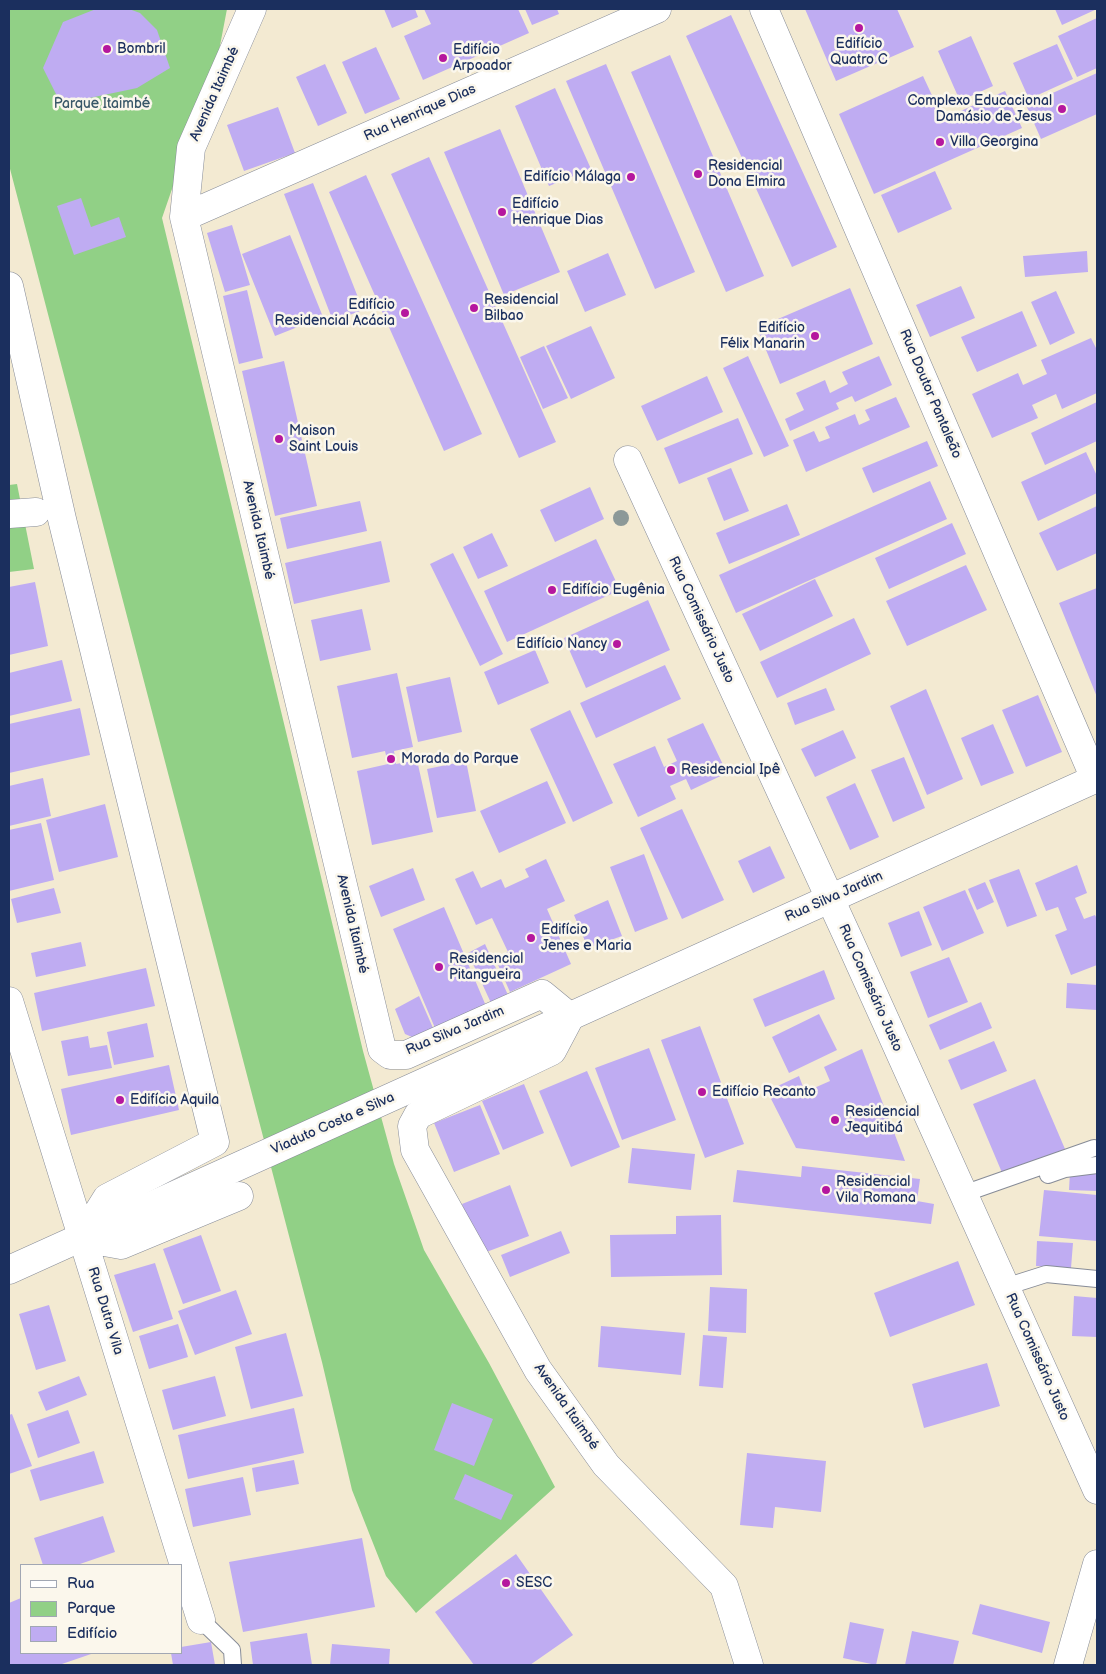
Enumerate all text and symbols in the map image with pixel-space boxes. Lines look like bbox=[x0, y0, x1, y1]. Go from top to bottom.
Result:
marker: Edifício Quatro C bbox=[853, 22, 865, 34]
place label: Edifício Quatro C bbox=[830, 36, 888, 68]
place label: Bombril bbox=[117, 41, 166, 57]
place label: Edifício Arpoador bbox=[453, 42, 512, 74]
marker: Bombril bbox=[101, 43, 113, 55]
street label: Avenida Itaimbé bbox=[187, 44, 243, 144]
marker: Edifício Arpoador bbox=[437, 52, 449, 64]
street label: Rua Henrique Dias bbox=[361, 81, 479, 145]
place label: Complexo Educacional Damásio de Jesus bbox=[907, 93, 1052, 125]
park label: Parque Itaimbé bbox=[54, 96, 150, 112]
marker: Complexo Educacional Damásio de Jesus bbox=[1056, 103, 1068, 115]
place label: Villa Georgina bbox=[950, 134, 1038, 150]
marker: Villa Georgina bbox=[934, 136, 946, 148]
place label: Residencial Dona Elmira bbox=[708, 158, 785, 190]
marker: Residencial Dona Elmira bbox=[692, 168, 704, 180]
place label: Edifício Málaga bbox=[523, 169, 621, 185]
marker: Edifício Málaga bbox=[625, 171, 637, 183]
place label: Edifício Henrique Dias bbox=[512, 196, 603, 228]
marker: Edifício Henrique Dias bbox=[496, 206, 508, 218]
place label: Residencial Bilbao bbox=[484, 292, 558, 324]
place label: Edifício Residencial Acácia bbox=[274, 297, 395, 330]
marker: Residencial Bilbao bbox=[468, 302, 480, 314]
marker: Edifício Residencial Acácia bbox=[399, 307, 411, 319]
place label: Edifício Félix Manarin bbox=[720, 320, 805, 352]
street label: Rua Doutor Pantaleão bbox=[895, 327, 965, 461]
marker: Edifício Félix Manarin bbox=[809, 330, 821, 342]
place label: Maison Saint Louis bbox=[289, 423, 358, 456]
marker: Maison Saint Louis bbox=[273, 433, 285, 445]
street label: Avenida Itaimbé bbox=[238, 479, 278, 581]
street label: Rua Comissário Justo bbox=[664, 554, 738, 686]
place label: Edifício Eugênia bbox=[562, 582, 665, 598]
marker: Edifício Eugênia bbox=[546, 584, 558, 596]
place label: Edifício Nancy bbox=[516, 636, 607, 652]
marker: Edifício Nancy bbox=[611, 638, 623, 650]
place label: Morada do Parque bbox=[401, 751, 518, 767]
marker: Morada do Parque bbox=[385, 753, 397, 765]
place label: Residencial Ipê bbox=[681, 762, 780, 778]
marker: Residencial Ipê bbox=[665, 764, 677, 776]
street label: Rua Silva Jardim bbox=[783, 868, 885, 926]
street label: Avenida Itaimbé bbox=[332, 873, 372, 975]
place label: Edifício Jenes e Maria bbox=[541, 922, 632, 954]
street label: Rua Comissário Justo bbox=[834, 922, 906, 1054]
marker: Edifício Jenes e Maria bbox=[525, 932, 537, 944]
place label: Residencial Pitangueira bbox=[449, 951, 523, 984]
marker: Residencial Pitangueira bbox=[433, 961, 445, 973]
street label: Rua Silva Jardim bbox=[403, 1003, 507, 1059]
place label: Edifício Recanto bbox=[712, 1084, 816, 1100]
marker: Edifício Recanto bbox=[696, 1086, 708, 1098]
street label: Viaduto Costa e Silva bbox=[269, 1089, 397, 1159]
place label: Edifício Aquila bbox=[130, 1092, 219, 1108]
marker: Edifício Aquila bbox=[114, 1094, 126, 1106]
place label: Residencial Jequitibá bbox=[845, 1104, 919, 1136]
marker: Residencial Jequitibá bbox=[829, 1114, 841, 1126]
place label: Residencial Vila Romana bbox=[836, 1174, 916, 1206]
marker: Residencial Vila Romana bbox=[820, 1184, 832, 1196]
street label: Rua Dutra Vila bbox=[84, 1265, 126, 1357]
street label: Rua Comissário Justo bbox=[1001, 1291, 1073, 1423]
street label: Avenida Itaimbé bbox=[530, 1361, 602, 1453]
legend bbox=[20, 1564, 182, 1654]
text: Rua bbox=[67, 1574, 95, 1593]
place label: SESC bbox=[516, 1575, 552, 1591]
marker: SESC bbox=[500, 1577, 512, 1589]
text: Parque bbox=[67, 1599, 115, 1618]
text: Edifício bbox=[67, 1624, 117, 1643]

